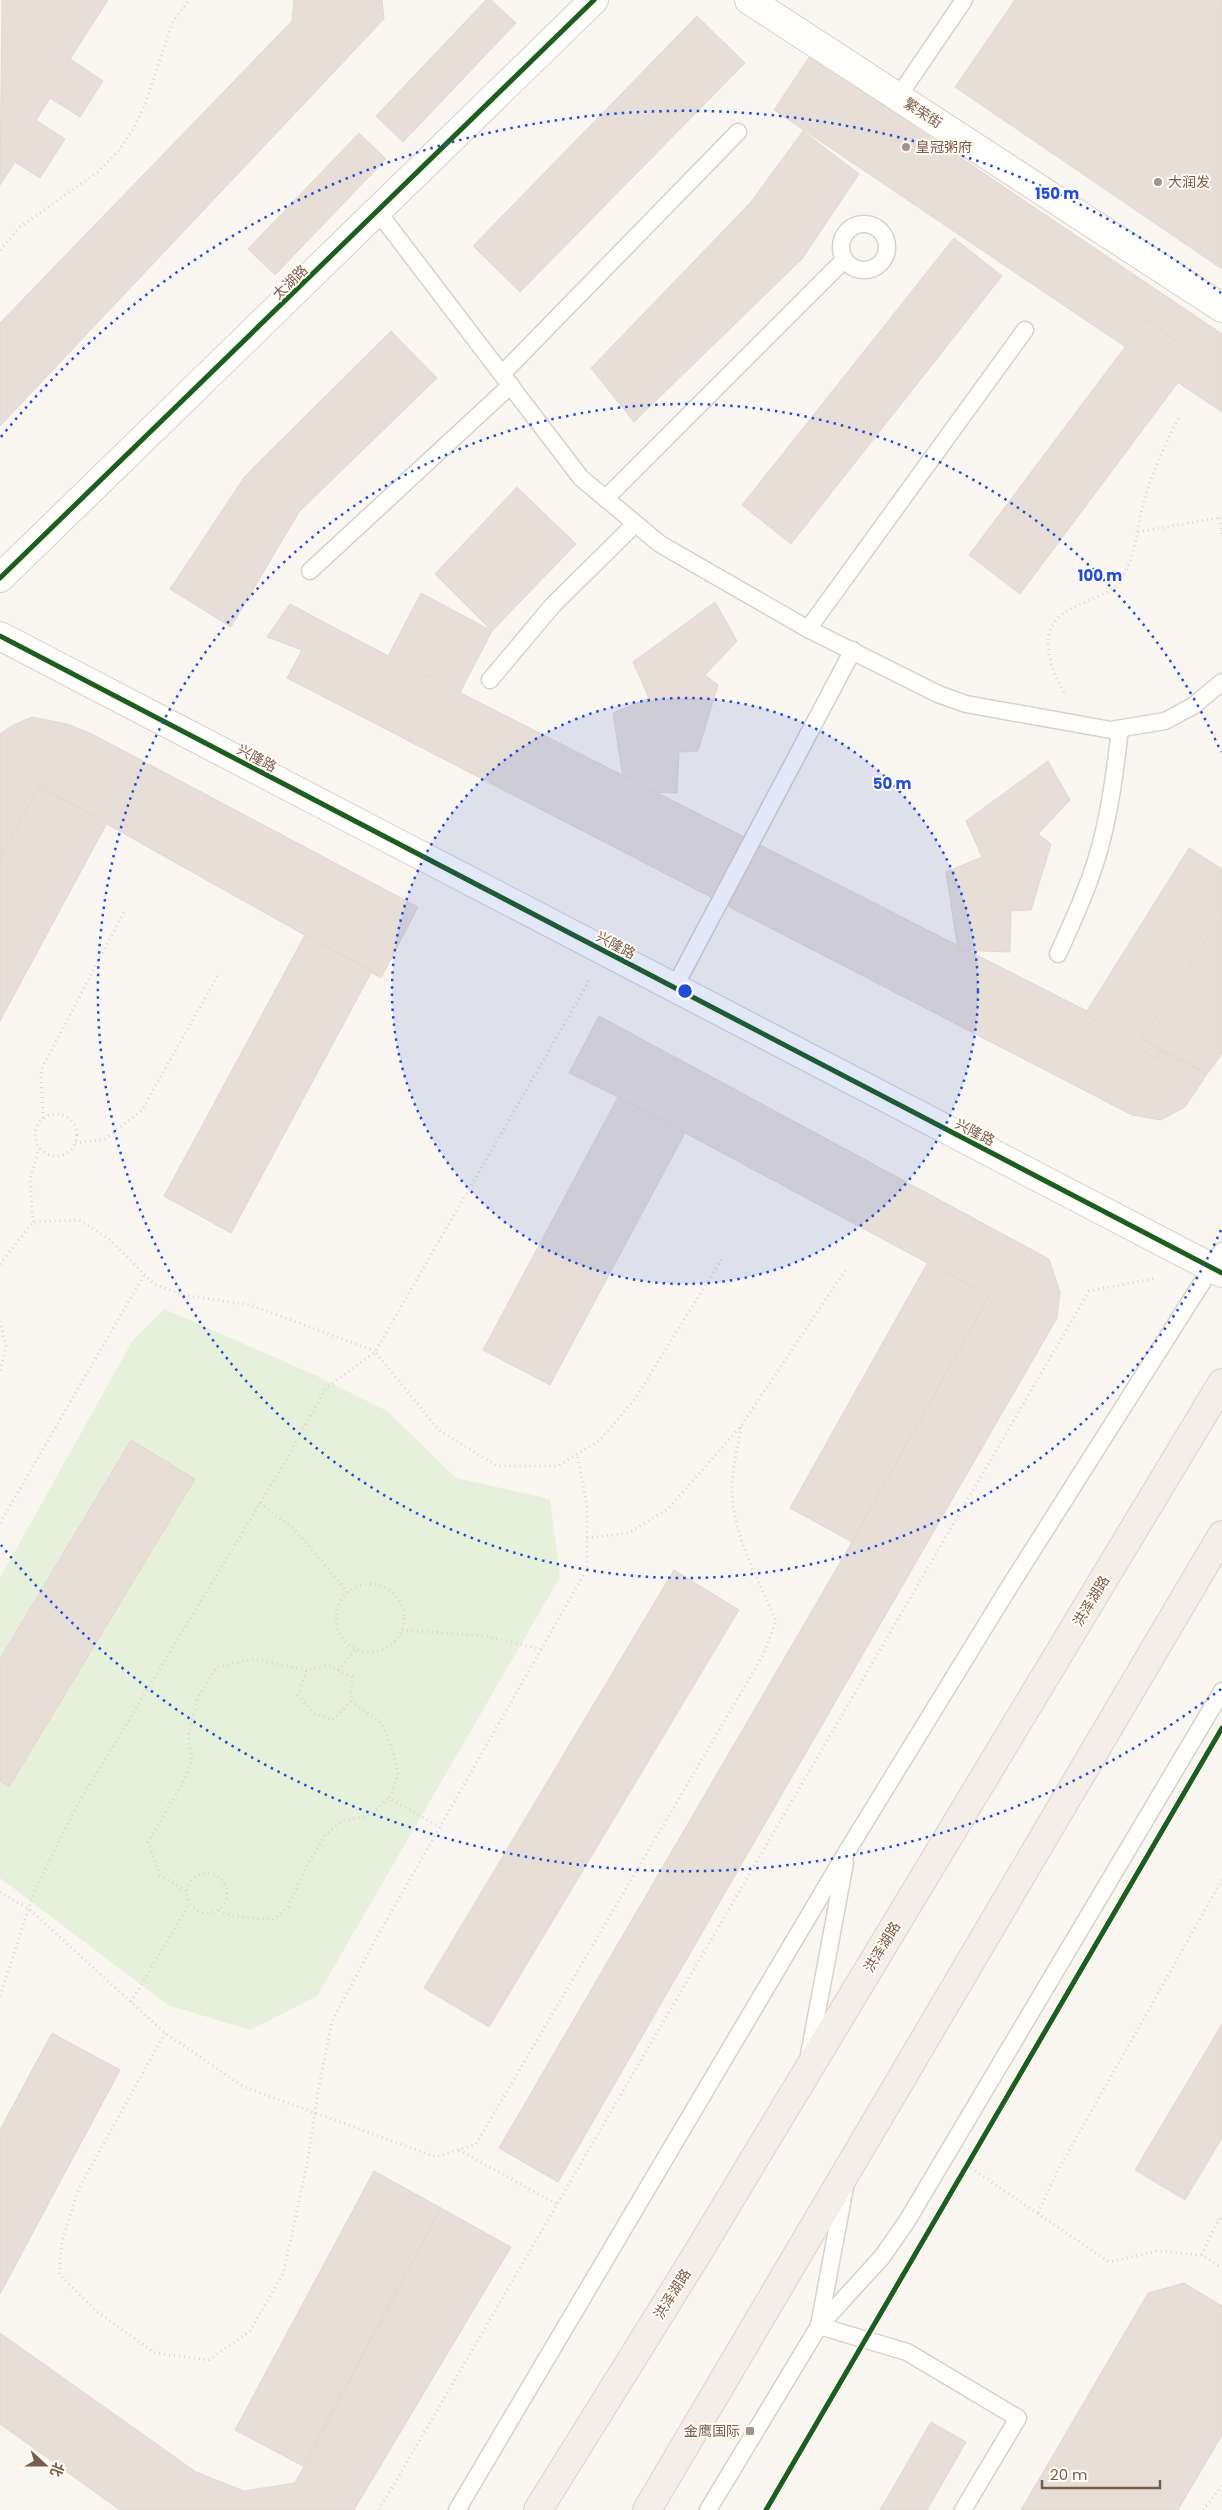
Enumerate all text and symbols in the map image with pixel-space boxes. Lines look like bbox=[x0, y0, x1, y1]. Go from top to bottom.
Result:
street label: 繁荣街 bbox=[900, 93, 946, 133]
place label: 皇冠粥府 bbox=[916, 137, 972, 157]
marker: 皇冠粥府 bbox=[900, 141, 912, 153]
place label: 大润发 bbox=[1168, 172, 1210, 192]
marker: 大润发 bbox=[1152, 176, 1164, 188]
text: 150 m bbox=[1035, 183, 1079, 204]
street label: 太湖路 bbox=[268, 260, 312, 304]
text: 100 m bbox=[1078, 565, 1122, 586]
street label: 兴隆路 bbox=[234, 739, 280, 777]
text: 50 m bbox=[873, 773, 911, 794]
street label: 兴隆路 bbox=[593, 926, 639, 964]
centre of rings bbox=[676, 982, 694, 1000]
street label: 兴隆路 bbox=[952, 1114, 998, 1150]
street label: 洪泽湖路 bbox=[1068, 1572, 1114, 1630]
street label: 洪泽湖路 bbox=[859, 1918, 905, 1976]
street label: 洪泽湖路 bbox=[649, 2265, 695, 2323]
place label: 金鹰国际 bbox=[684, 2421, 740, 2441]
marker: 金鹰国际 bbox=[744, 2425, 756, 2437]
north arrow bbox=[20, 2440, 70, 2490]
scale bar bbox=[1042, 2458, 1160, 2490]
text: 北 bbox=[45, 2460, 69, 2480]
text: 20 m bbox=[1050, 2464, 1088, 2485]

